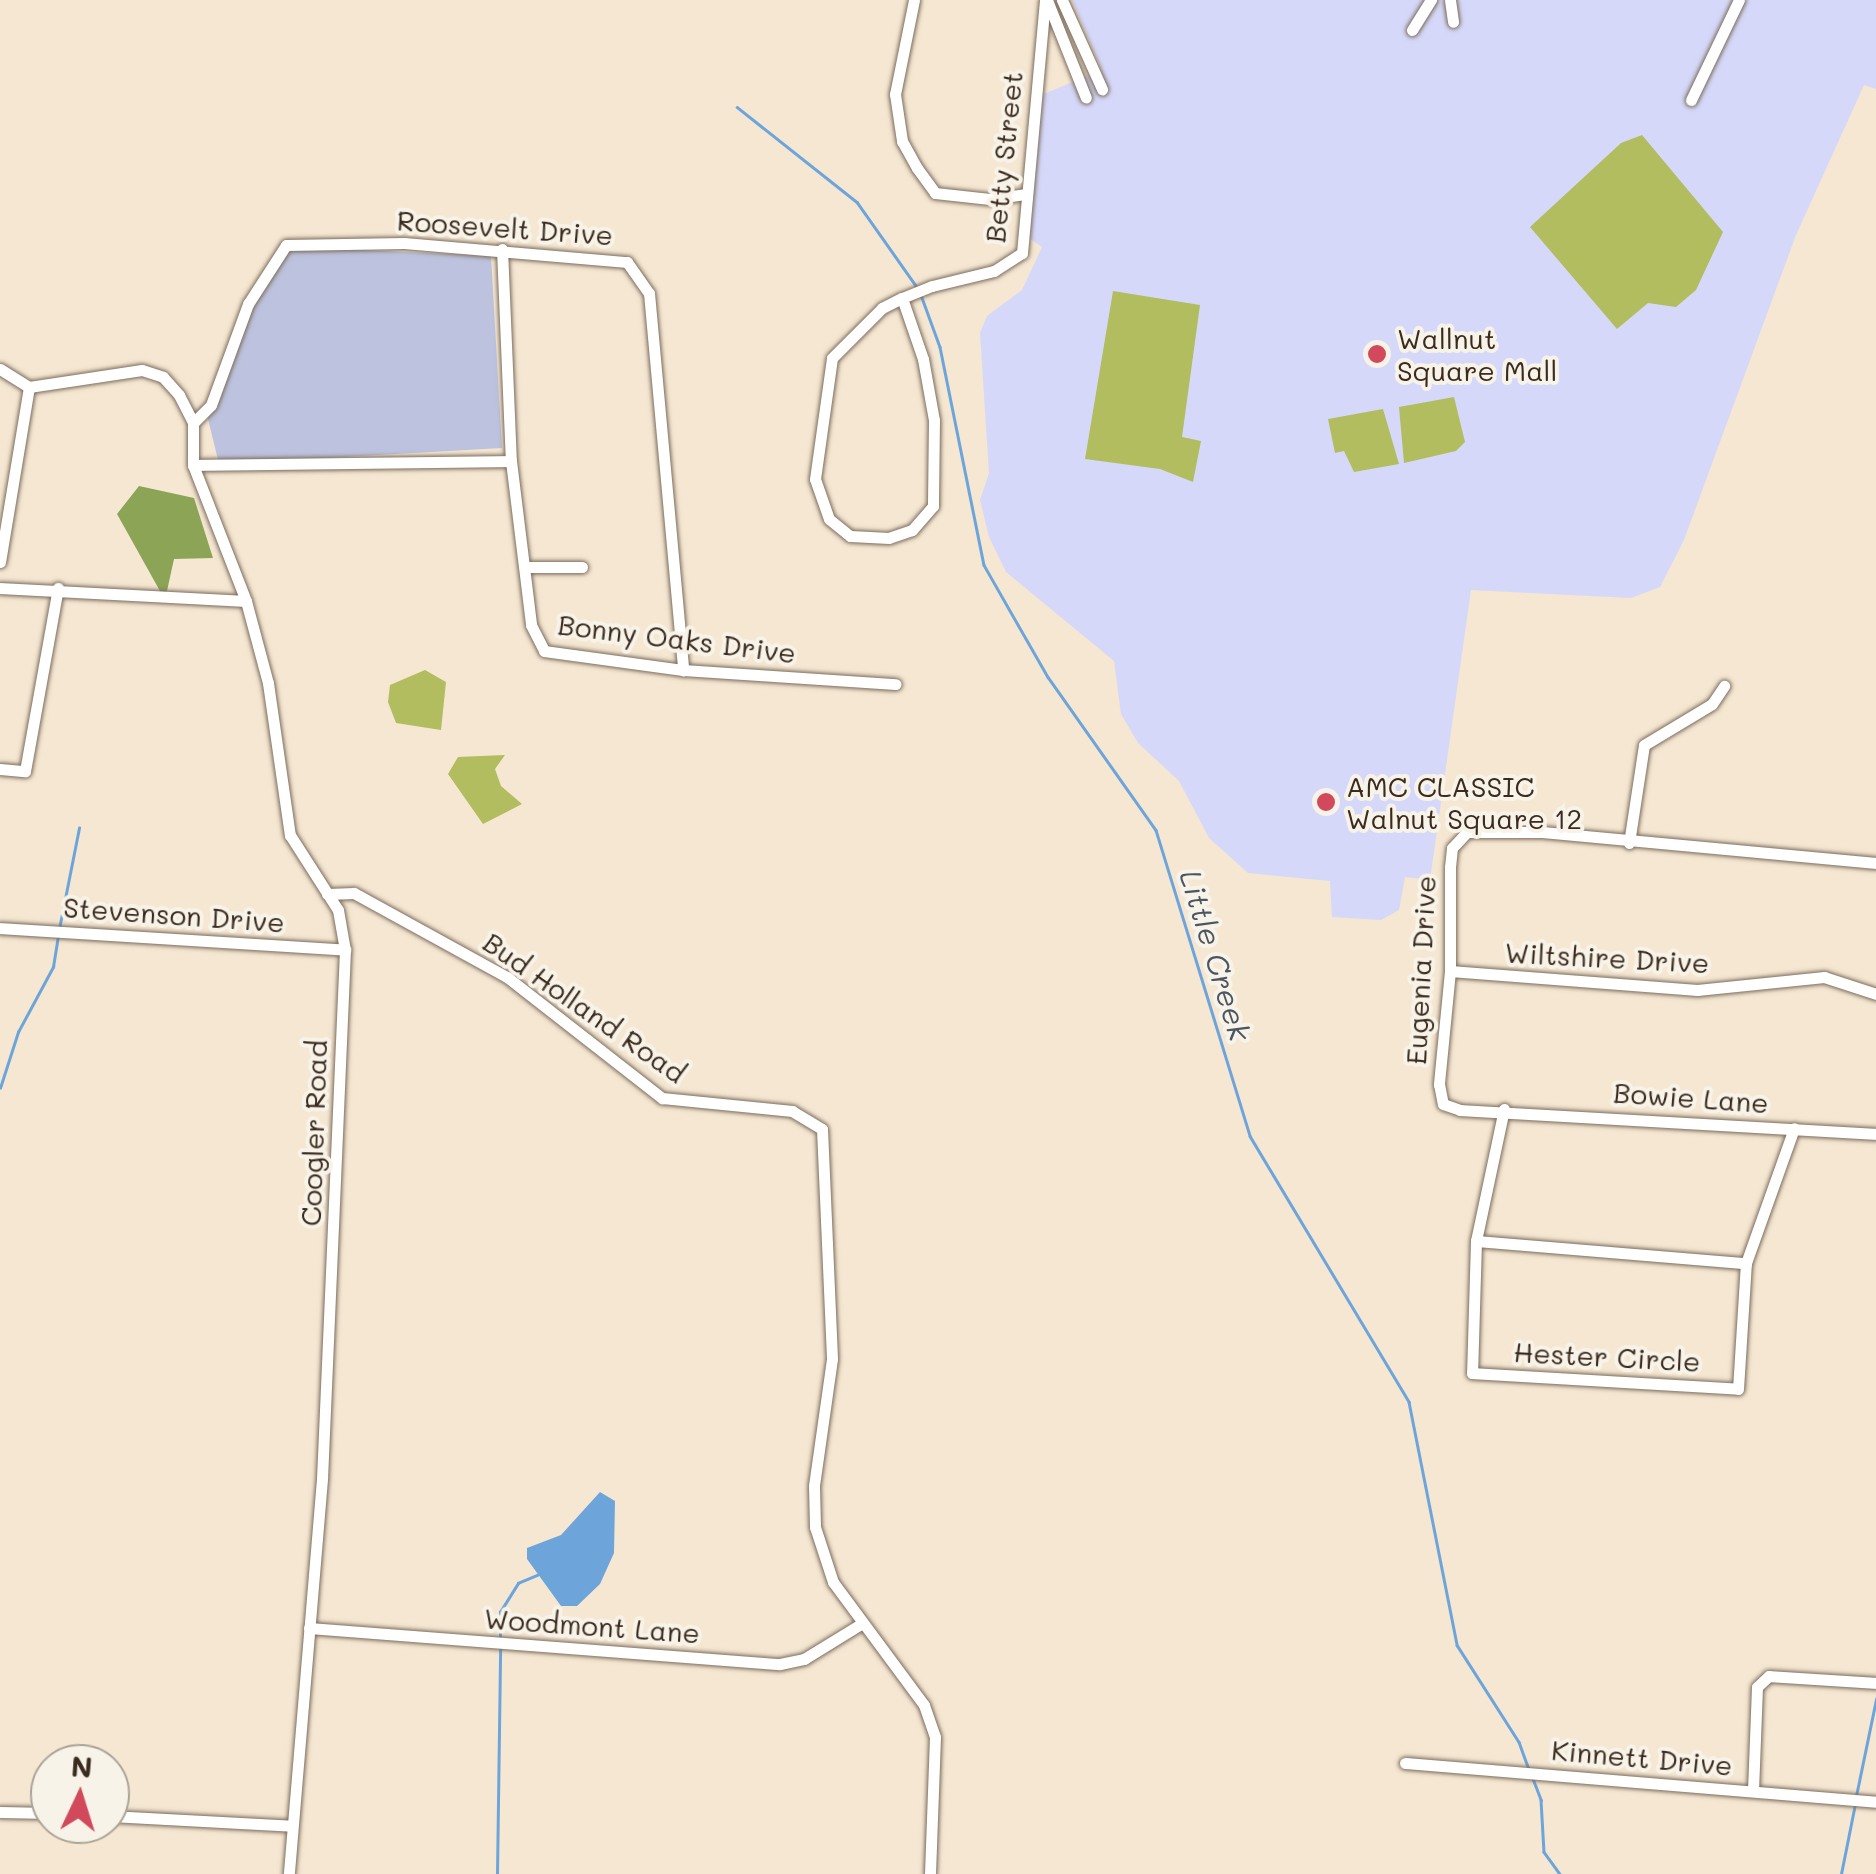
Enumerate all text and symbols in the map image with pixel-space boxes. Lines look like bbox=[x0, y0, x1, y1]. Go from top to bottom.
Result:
street label: Betty Street bbox=[977, 70, 1029, 244]
street label: Roosevelt Drive bbox=[396, 203, 614, 251]
place label: Wallnut Square Mall bbox=[1397, 321, 1558, 387]
marker: Wallnut Square Mall bbox=[1366, 343, 1388, 365]
street label: Bonny Oaks Drive bbox=[556, 607, 798, 669]
place label: AMC CLASSIC Walnut Square 12 bbox=[1346, 769, 1582, 835]
marker: AMC CLASSIC Walnut Square 12 bbox=[1315, 791, 1337, 813]
water label: Little Creek bbox=[1173, 865, 1259, 1045]
street label: Eugenia Drive bbox=[1398, 875, 1442, 1065]
street label: Stevenson Drive bbox=[62, 890, 286, 938]
street label: Bud Holland Road bbox=[477, 925, 693, 1089]
street label: Wiltshire Drive bbox=[1504, 935, 1710, 979]
street label: Coogler Road bbox=[293, 1039, 333, 1227]
street label: Bowie Lane bbox=[1612, 1075, 1770, 1119]
street label: Hester Circle bbox=[1513, 1334, 1701, 1378]
street label: Woodmont Lane bbox=[483, 1601, 701, 1649]
street label: Kinnett Drive bbox=[1550, 1732, 1734, 1782]
north arrow bbox=[30, 1744, 130, 1844]
text: N bbox=[70, 1747, 94, 1785]

